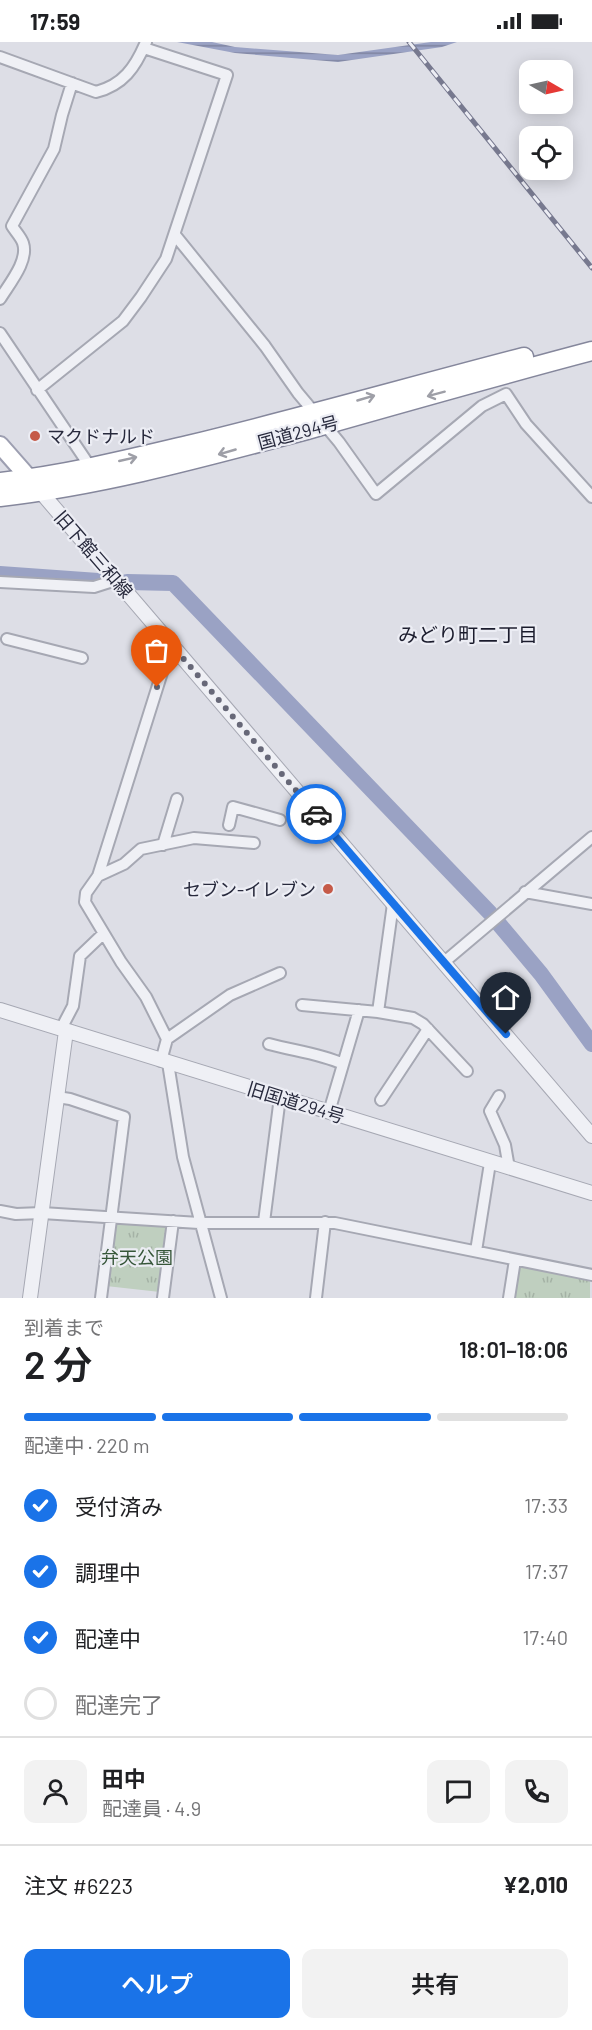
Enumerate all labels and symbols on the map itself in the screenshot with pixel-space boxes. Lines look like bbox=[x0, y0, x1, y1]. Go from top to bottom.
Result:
north arrow bbox=[519, 60, 573, 114]
one-way arrow bbox=[427, 389, 446, 400]
one-way arrow bbox=[356, 392, 375, 403]
street label: 国道294号 bbox=[255, 411, 341, 453]
place label: マクドナルド bbox=[47, 425, 155, 447]
marker: マクドナルド bbox=[28, 429, 42, 443]
one-way arrow bbox=[218, 447, 237, 458]
one-way arrow bbox=[118, 453, 137, 465]
street label: 旧下館三和線 bbox=[50, 506, 138, 602]
district label: みどり町二丁目 bbox=[398, 622, 538, 646]
pin bbox=[131, 625, 182, 687]
courier bbox=[286, 784, 346, 844]
place label: セブン-イレブン bbox=[183, 878, 316, 900]
marker: セブン-イレブン bbox=[321, 882, 335, 896]
pin bbox=[480, 972, 531, 1034]
street label: 旧国道294号 bbox=[245, 1077, 347, 1127]
park label: 弁天公園 bbox=[101, 1246, 173, 1268]

